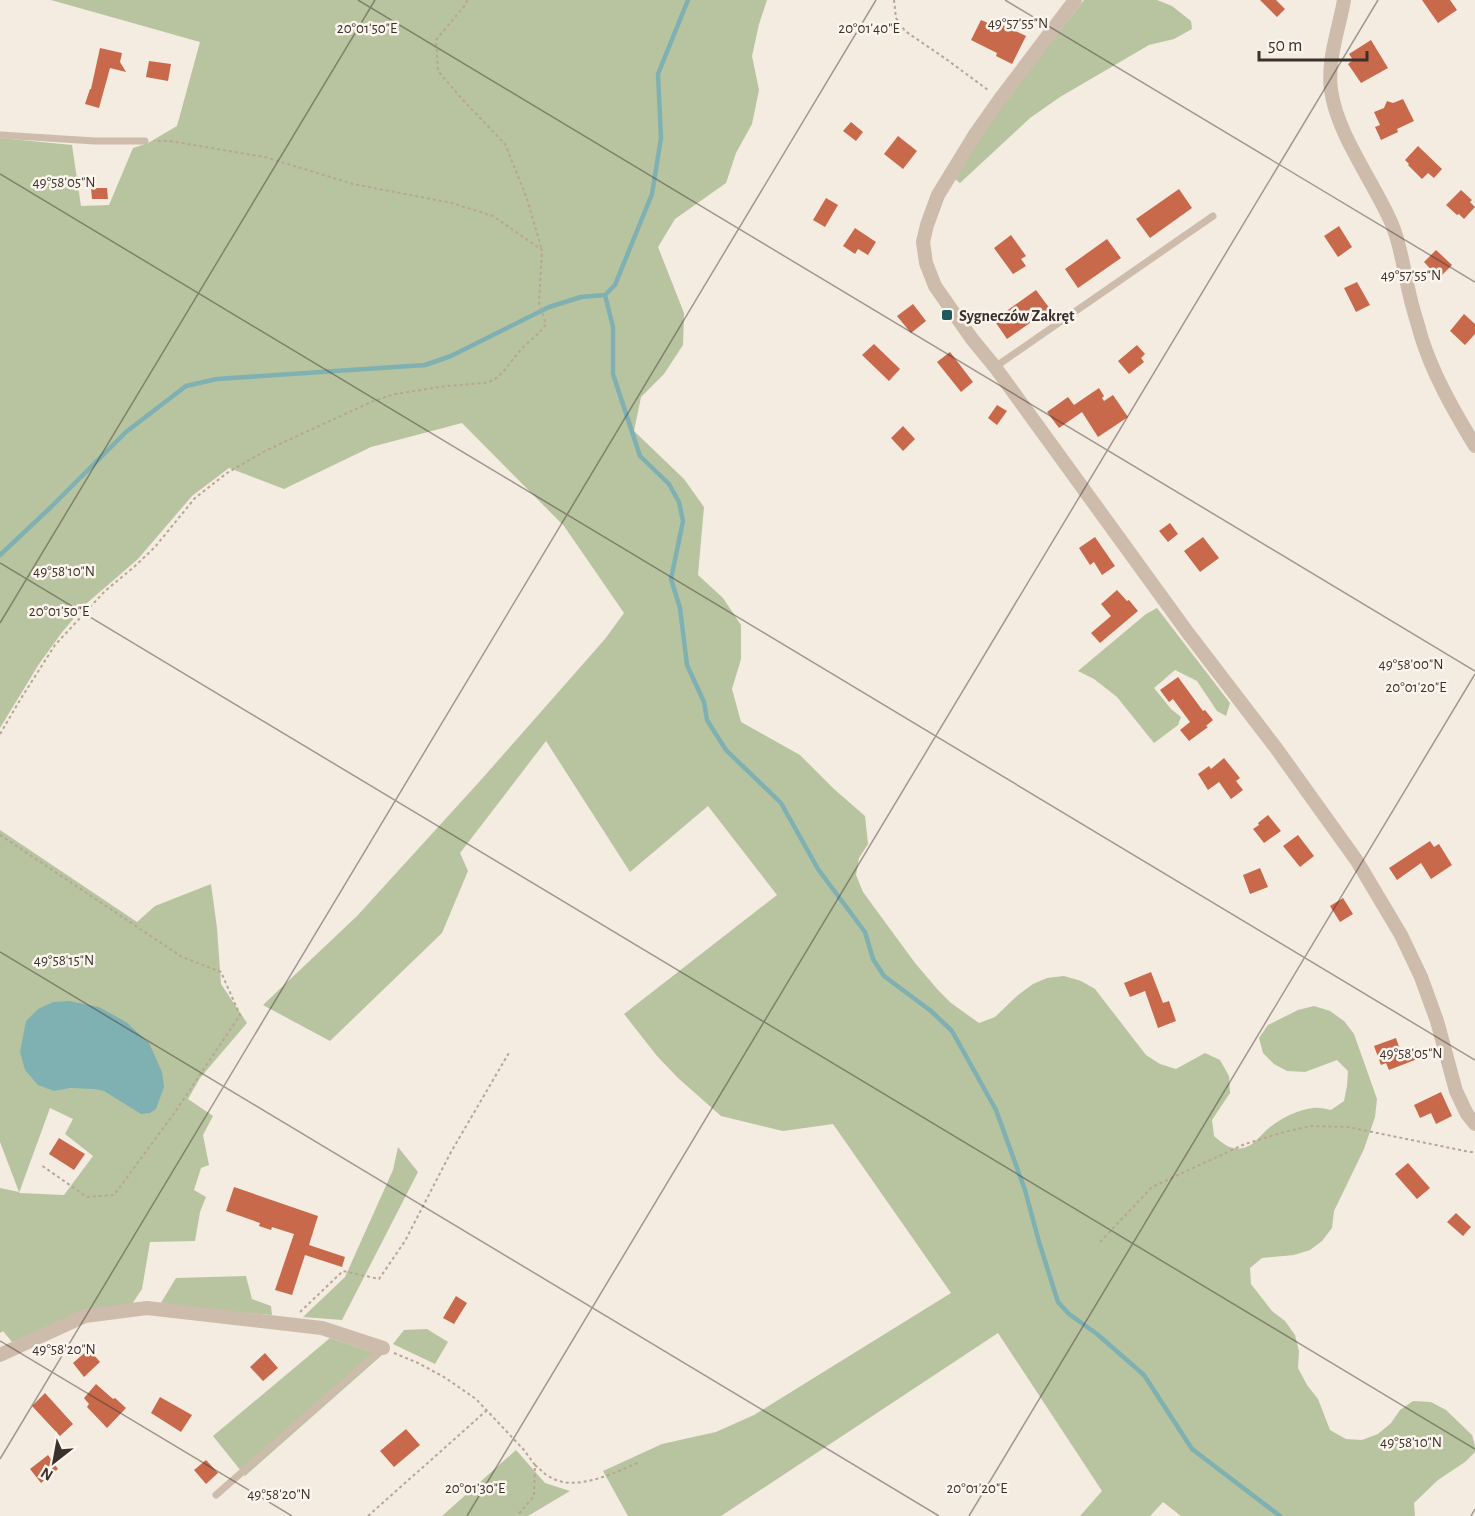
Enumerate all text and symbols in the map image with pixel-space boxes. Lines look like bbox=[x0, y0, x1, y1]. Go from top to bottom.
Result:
text: 49°57'55"N bbox=[988, 16, 1048, 31]
text: 20°01'50"E bbox=[337, 21, 397, 36]
text: 20°01'40"E bbox=[838, 21, 900, 36]
scale bar bbox=[1259, 24, 1367, 62]
text: 50 m bbox=[1268, 37, 1302, 55]
text: 49°58'05"N bbox=[32, 175, 96, 190]
text: 49°57'55"N bbox=[1381, 268, 1441, 283]
marker: Sygneczów Zakręt bbox=[940, 308, 954, 322]
place label: Sygneczów Zakręt bbox=[959, 308, 1075, 325]
text: 49°58'10"N bbox=[33, 564, 95, 579]
text: 20°01'50"E bbox=[29, 604, 89, 619]
text: 49°58'00"N bbox=[1379, 657, 1443, 672]
text: 20°01'20"E bbox=[1386, 680, 1446, 695]
text: 49°58'15"N bbox=[34, 953, 94, 968]
text: 49°58'05"N bbox=[1379, 1046, 1443, 1061]
text: 49°58'20"N bbox=[32, 1342, 96, 1357]
north arrow bbox=[24, 1432, 84, 1492]
text: 49°58'10"N bbox=[1380, 1435, 1442, 1450]
text: N bbox=[38, 1464, 56, 1484]
text: 20°01'30"E bbox=[445, 1481, 505, 1496]
text: 20°01'20"E bbox=[947, 1481, 1007, 1496]
text: 49°58'20"N bbox=[247, 1487, 311, 1502]

